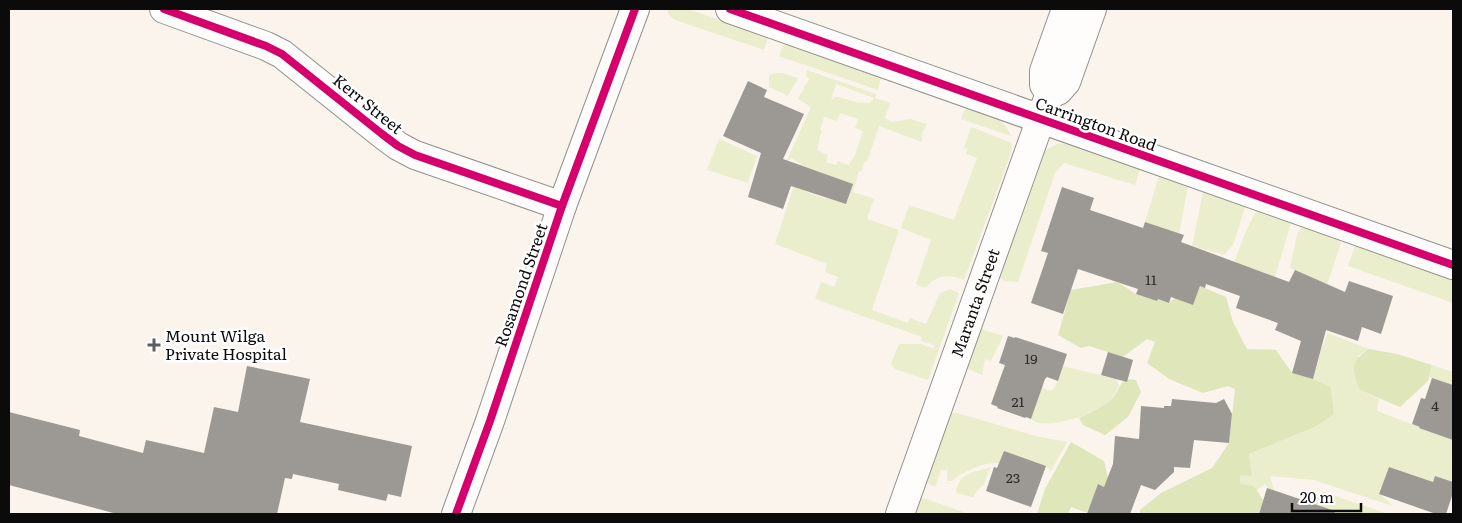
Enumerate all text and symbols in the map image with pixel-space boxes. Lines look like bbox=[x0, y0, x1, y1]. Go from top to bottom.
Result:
street label: Kerr Street bbox=[328, 67, 409, 139]
street label: Carrington Road bbox=[1032, 90, 1161, 156]
street label: Rosamond Street bbox=[488, 219, 553, 350]
street label: Maranta Street bbox=[944, 244, 1005, 361]
house number: 11 bbox=[1145, 269, 1157, 289]
place label: Mount Wilga Private Hospital bbox=[165, 323, 287, 365]
marker: Mount Wilga Private Hospital bbox=[147, 338, 161, 352]
house number: 19 bbox=[1024, 348, 1038, 368]
house number: 21 bbox=[1012, 391, 1025, 411]
house number: 4 bbox=[1431, 395, 1439, 415]
house number: 23 bbox=[1006, 467, 1020, 487]
scale bar bbox=[1292, 480, 1361, 512]
text: 20 m bbox=[1300, 485, 1334, 508]

